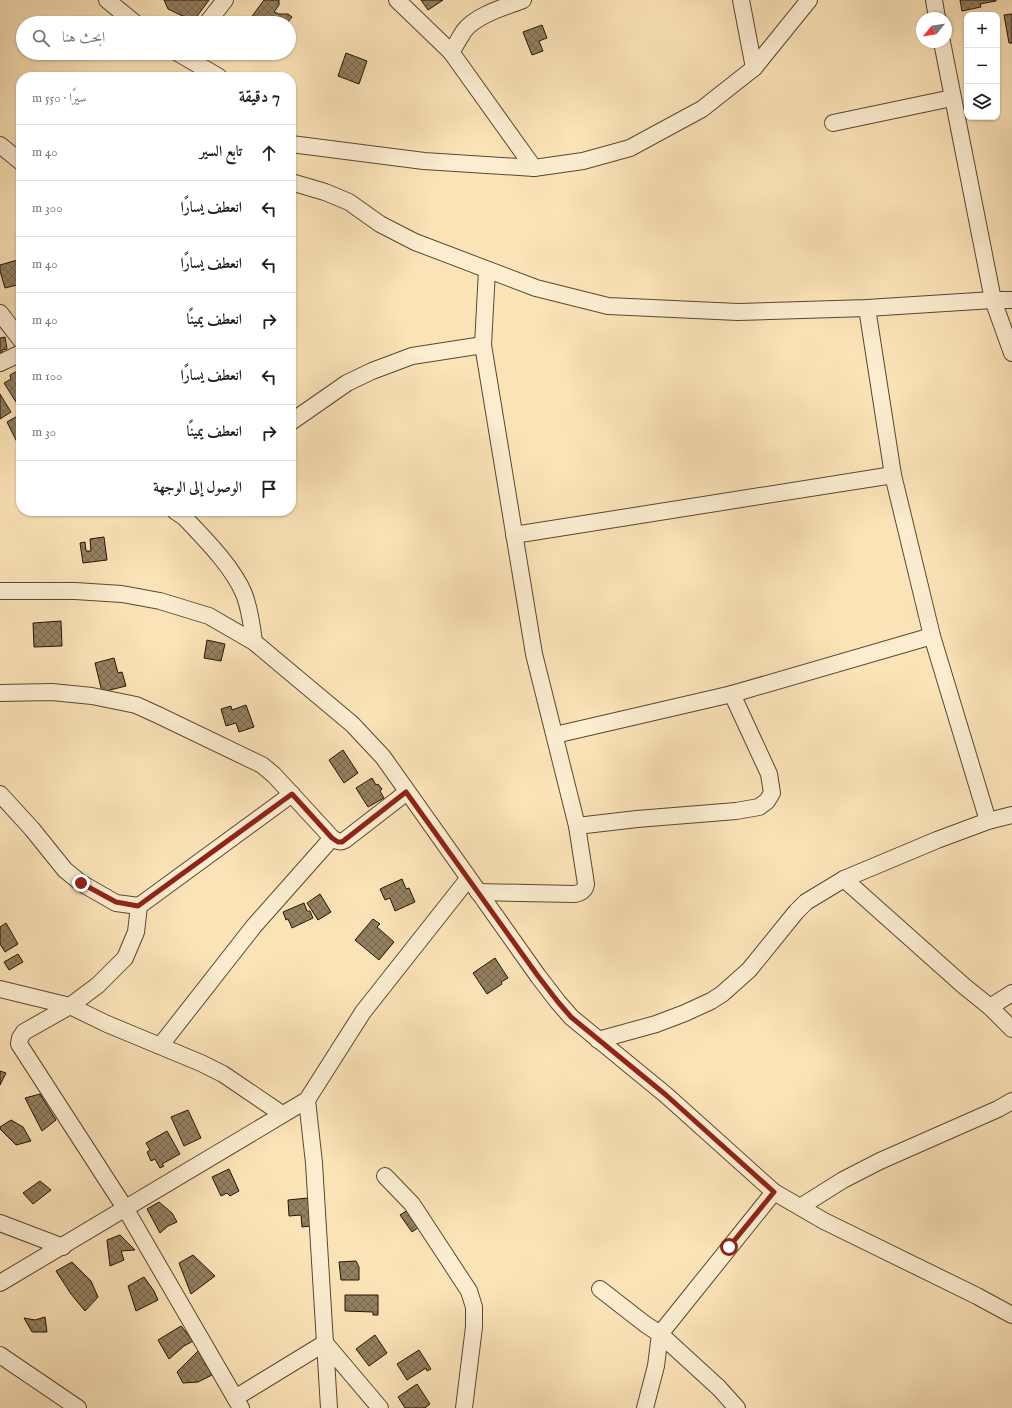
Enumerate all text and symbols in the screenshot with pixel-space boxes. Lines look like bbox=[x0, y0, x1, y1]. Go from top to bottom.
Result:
north arrow bbox=[916, 12, 952, 48]
map controls bbox=[964, 12, 1000, 120]
button: + bbox=[964, 12, 1000, 48]
search box bbox=[16, 16, 296, 60]
icon: search bbox=[30, 27, 52, 49]
text: ابحث هنا bbox=[62, 28, 105, 47]
button: − bbox=[964, 48, 1000, 84]
button: layers bbox=[964, 84, 1000, 120]
text: 7 دقيقة bbox=[239, 87, 280, 108]
text: سيرًا · 550 m bbox=[32, 90, 87, 107]
text: تابع السير bbox=[200, 142, 242, 161]
icon: ahead bbox=[258, 142, 280, 164]
text: 40 m bbox=[32, 144, 58, 161]
text: انعطف يسارًا bbox=[180, 198, 242, 217]
icon: left bbox=[258, 198, 280, 220]
text: 300 m bbox=[32, 200, 63, 217]
text: انعطف يسارًا bbox=[180, 254, 242, 273]
icon: left bbox=[258, 254, 280, 276]
text: 40 m bbox=[32, 256, 58, 273]
text: انعطف يمينًا bbox=[186, 310, 242, 329]
icon: right bbox=[258, 310, 280, 332]
text: 40 m bbox=[32, 312, 58, 329]
text: انعطف يسارًا bbox=[180, 366, 242, 385]
icon: left bbox=[258, 366, 280, 388]
text: 100 m bbox=[32, 368, 62, 385]
text: انعطف يمينًا bbox=[186, 422, 242, 441]
icon: right bbox=[258, 422, 280, 444]
text: 30 m bbox=[32, 424, 56, 441]
text: الوصول إلى الوجهة bbox=[153, 478, 242, 497]
icon: arrive bbox=[258, 478, 280, 500]
route end bbox=[72, 874, 90, 892]
route start bbox=[720, 1238, 738, 1256]

